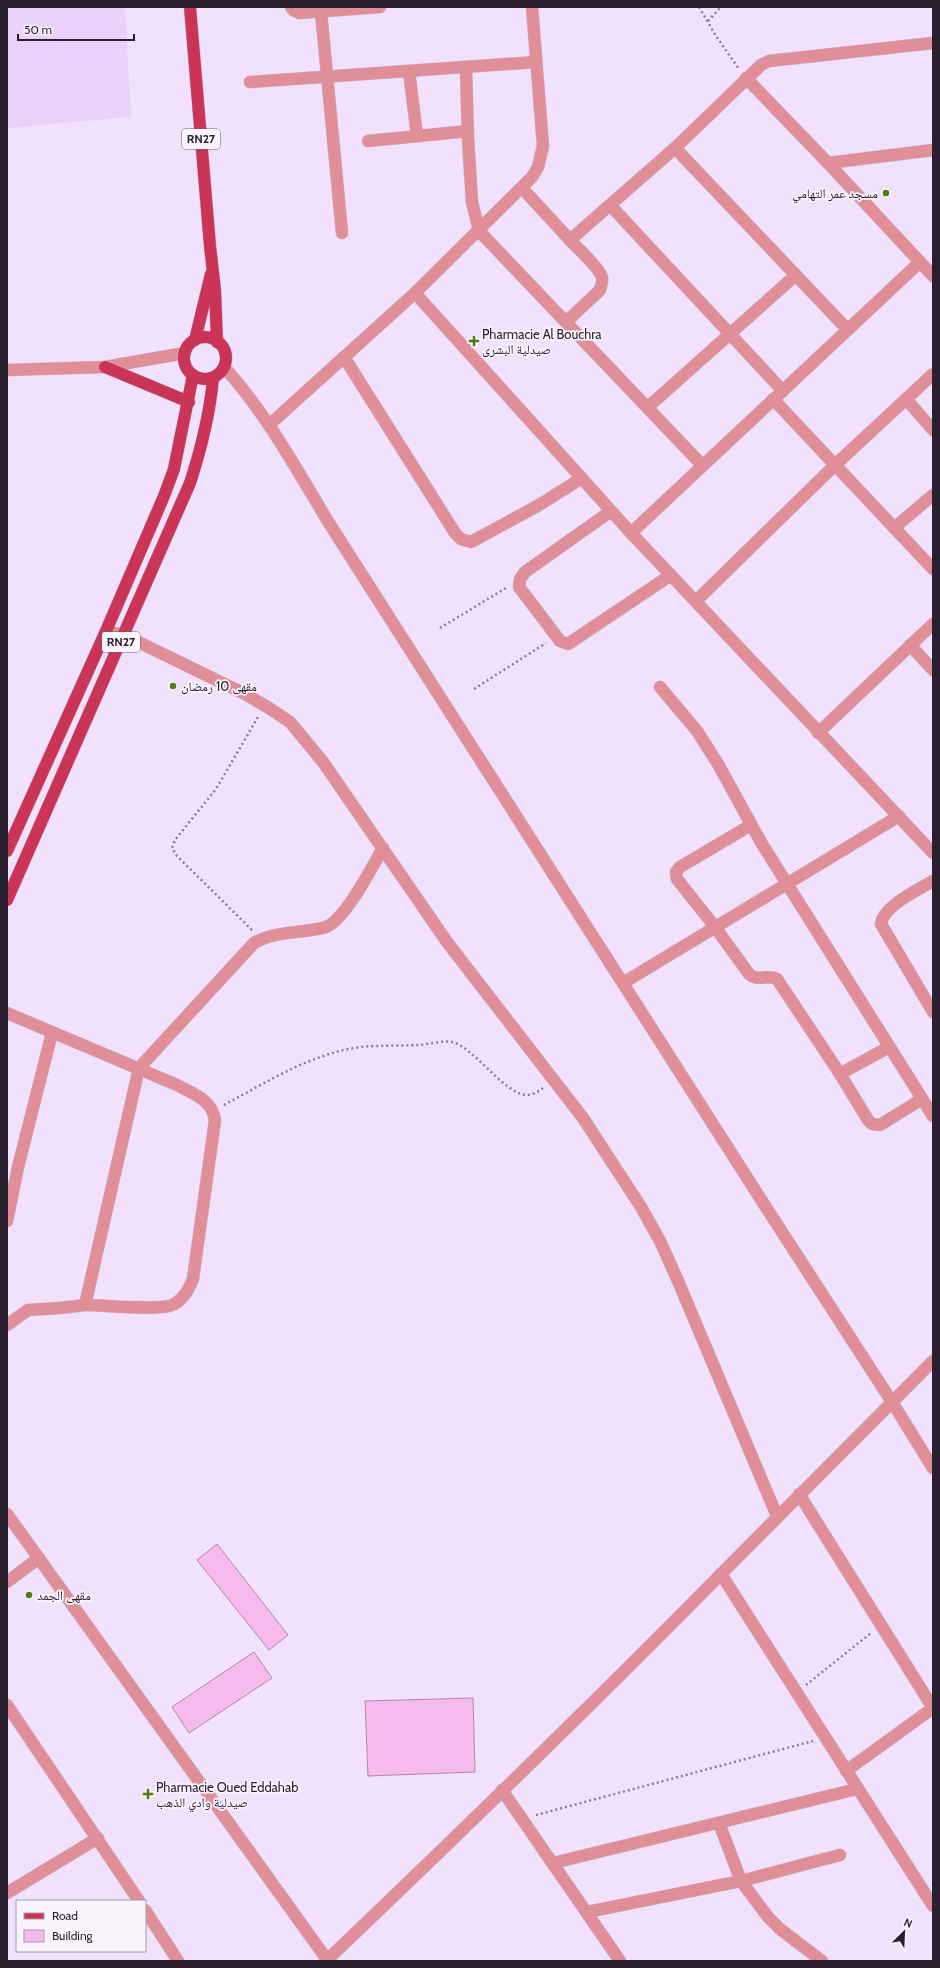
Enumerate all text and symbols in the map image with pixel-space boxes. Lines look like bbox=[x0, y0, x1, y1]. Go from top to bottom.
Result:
scale bar bbox=[18, 16, 134, 42]
text: 50 m bbox=[24, 22, 52, 37]
road number: RN27 bbox=[182, 129, 220, 149]
place label: مسجد عمر التهامي bbox=[792, 185, 878, 204]
marker: مسجد عمر التهامي bbox=[881, 188, 891, 198]
place label: Pharmacie Al Bouchra صيدلية البشرى bbox=[482, 326, 602, 358]
marker: Pharmacie Al Bouchra صيدلية البشرى bbox=[469, 336, 479, 346]
road number: RN27 bbox=[102, 632, 140, 652]
place label: مقهى 10 رمضان bbox=[181, 678, 257, 695]
marker: مقهى 10 رمضان bbox=[168, 681, 178, 691]
place label: مقهى الجمد bbox=[37, 1587, 91, 1604]
marker: مقهى الجمد bbox=[24, 1590, 34, 1600]
place label: Pharmacie Oued Eddahab صيدلية وادي الذهب bbox=[156, 1779, 298, 1813]
marker: Pharmacie Oued Eddahab صيدلية وادي الذهب bbox=[143, 1789, 153, 1799]
legend bbox=[16, 1900, 146, 1952]
text: Road bbox=[52, 1908, 78, 1923]
north arrow bbox=[884, 1912, 924, 1952]
text: N bbox=[902, 1915, 914, 1931]
text: Building bbox=[52, 1928, 94, 1943]

